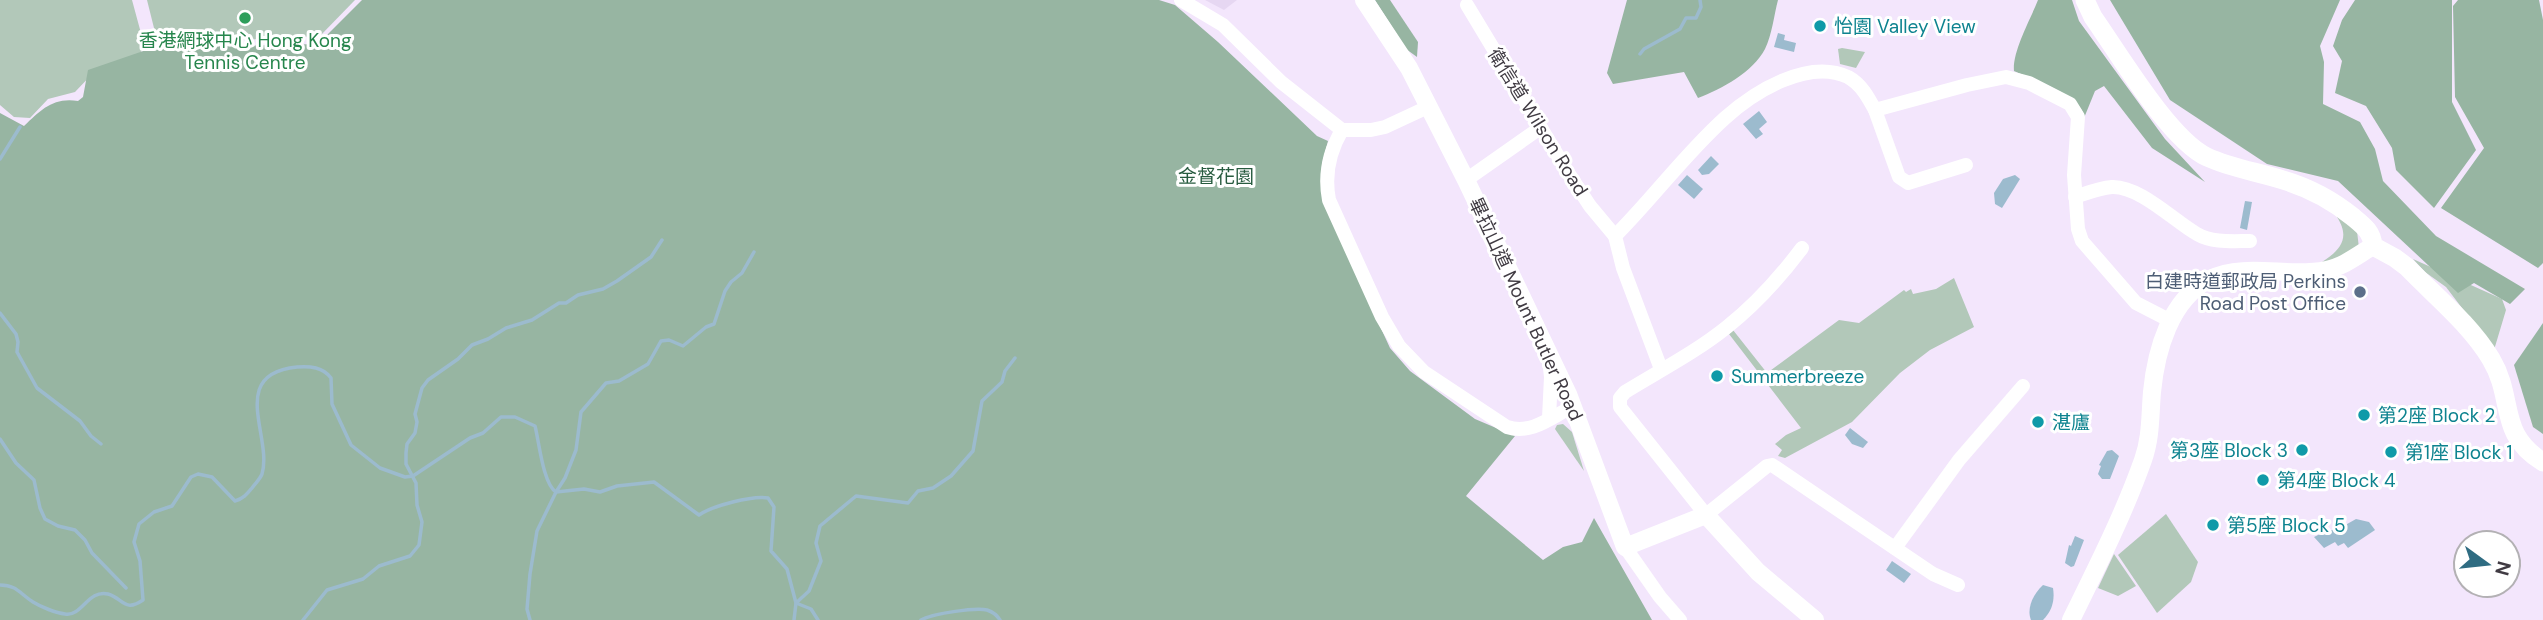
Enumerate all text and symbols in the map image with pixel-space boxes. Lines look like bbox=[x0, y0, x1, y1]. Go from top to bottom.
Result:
marker: 香港網球中心 Hong Kong Tennis Centre bbox=[237, 10, 253, 26]
place label: 怡園 Valley View bbox=[1834, 14, 1976, 39]
marker: 怡園 Valley View bbox=[1812, 18, 1828, 34]
place label: 香港網球中心 Hong Kong Tennis Centre bbox=[138, 28, 352, 75]
street label: 衛信道 Wilson Road bbox=[1482, 43, 1594, 201]
park label: 金督花園 bbox=[1178, 164, 1254, 189]
street label: 畢拉山道 Mount Butler Road bbox=[1463, 193, 1589, 425]
place label: 白建時道郵政局 Perkins Road Post Office bbox=[2145, 269, 2346, 316]
marker: 白建時道郵政局 Perkins Road Post Office bbox=[2352, 284, 2368, 300]
place label: Summerbreeze bbox=[1731, 364, 1864, 389]
marker: Summerbreeze bbox=[1709, 368, 1725, 384]
place label: 第2座 Block 2 bbox=[2378, 403, 2495, 428]
marker: 第2座 Block 2 bbox=[2356, 407, 2372, 423]
place label: 湛廬 bbox=[2052, 410, 2090, 435]
marker: 湛廬 bbox=[2030, 414, 2046, 430]
place label: 第3座 Block 3 bbox=[2170, 438, 2288, 463]
place label: 第1座 Block 1 bbox=[2405, 440, 2512, 465]
marker: 第3座 Block 3 bbox=[2294, 442, 2310, 458]
marker: 第1座 Block 1 bbox=[2383, 444, 2399, 460]
place label: 第4座 Block 4 bbox=[2277, 468, 2396, 493]
marker: 第4座 Block 4 bbox=[2255, 472, 2271, 488]
place label: 第5座 Block 5 bbox=[2227, 513, 2346, 538]
marker: 第5座 Block 5 bbox=[2205, 517, 2221, 533]
north arrow bbox=[2452, 529, 2522, 599]
text: N bbox=[2489, 558, 2517, 578]

